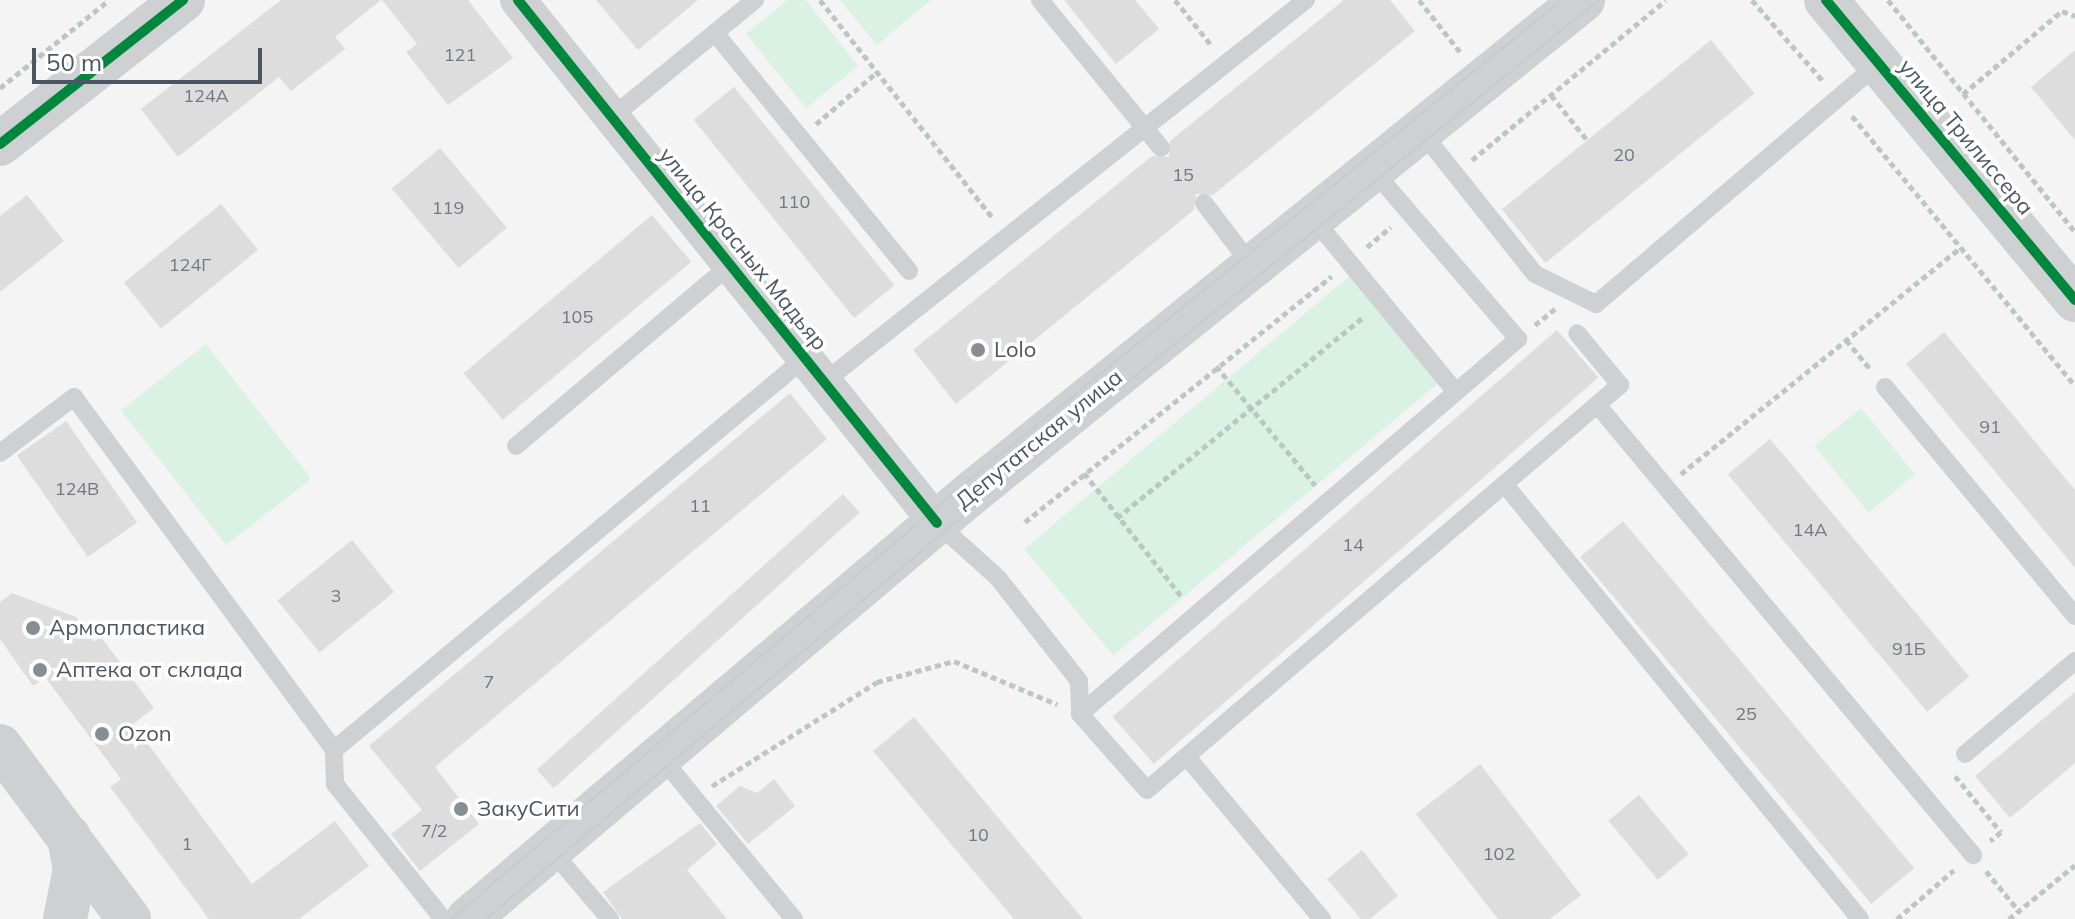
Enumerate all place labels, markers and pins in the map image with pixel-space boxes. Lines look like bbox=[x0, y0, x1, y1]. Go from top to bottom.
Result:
place label: Lolo bbox=[994, 337, 1036, 363]
marker: Lolo bbox=[969, 341, 987, 359]
place label: Армопластика bbox=[49, 615, 205, 641]
marker: Армопластика bbox=[24, 619, 42, 637]
place label: Аптека от склада bbox=[56, 657, 243, 683]
marker: Аптека от склада bbox=[31, 661, 49, 679]
place label: Ozon bbox=[118, 721, 172, 747]
marker: Ozon bbox=[93, 725, 111, 743]
place label: ЗакуСити bbox=[477, 796, 580, 822]
marker: ЗакуСити bbox=[452, 800, 470, 818]

